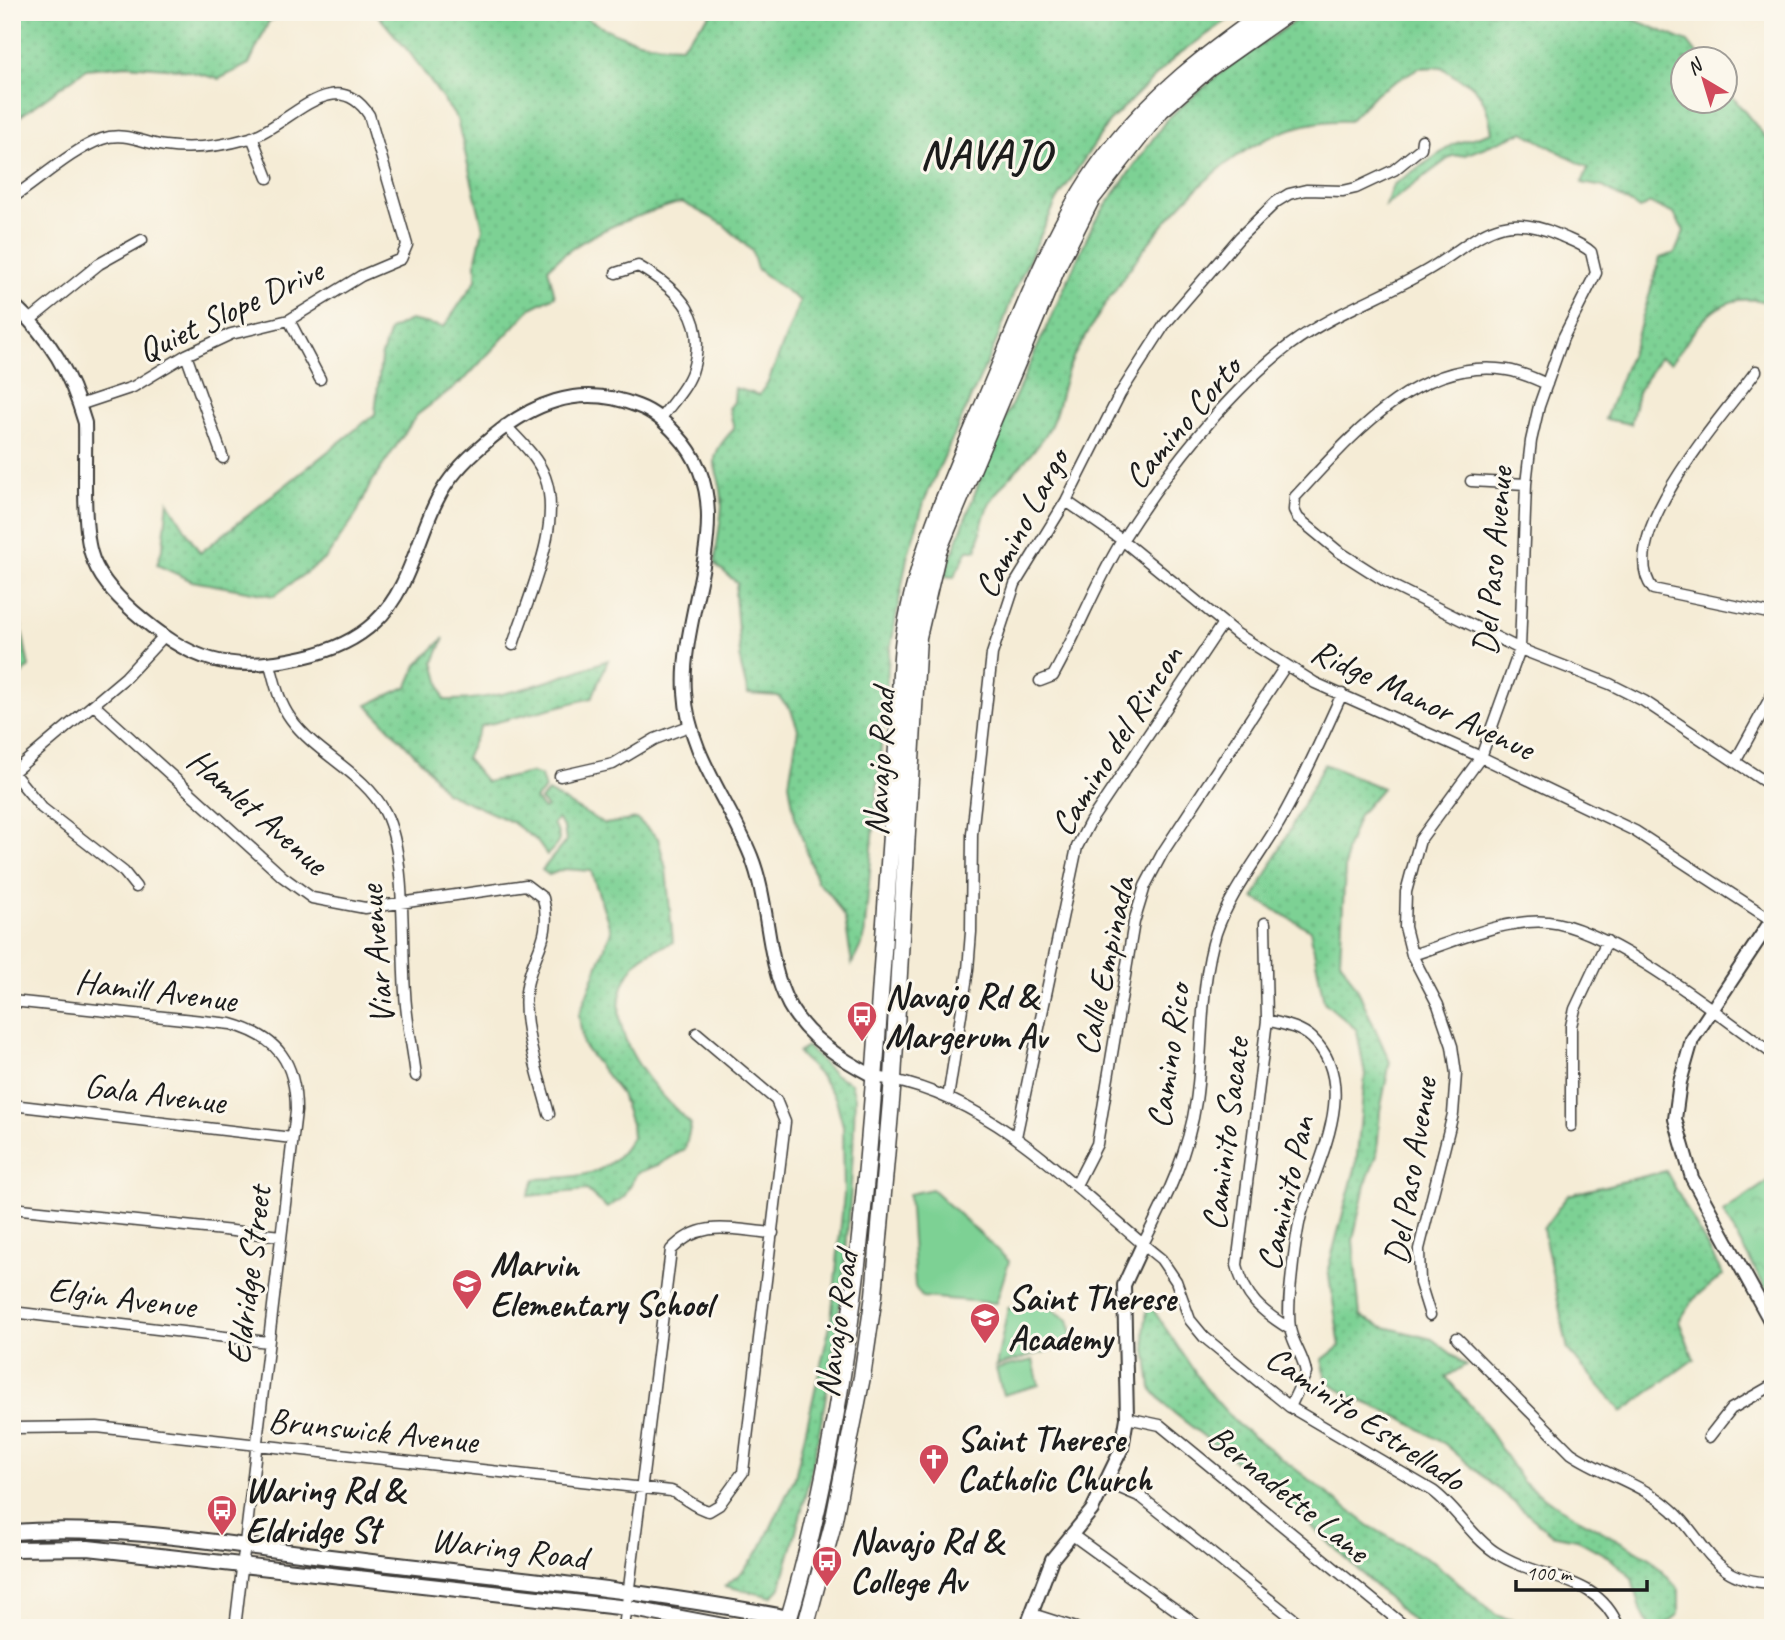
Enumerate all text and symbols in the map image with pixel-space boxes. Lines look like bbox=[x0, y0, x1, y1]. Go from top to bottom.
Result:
north arrow bbox=[1670, 46, 1740, 116]
text: N bbox=[1682, 52, 1709, 80]
district label: NAVAJO bbox=[920, 128, 1056, 181]
street label: Quiet Slope Drive bbox=[130, 247, 332, 373]
street label: Camino Corto bbox=[1114, 344, 1253, 498]
street label: Camino Largo bbox=[964, 438, 1081, 605]
street label: Del Paso Avenue bbox=[1462, 463, 1523, 657]
street label: Ridge Manor Avenue bbox=[1304, 628, 1544, 772]
street label: Camino del Rincon bbox=[1040, 635, 1194, 844]
street label: Navajo Road bbox=[853, 682, 906, 837]
street label: Hamlet Avenue bbox=[178, 738, 339, 887]
street label: Calle Empinada bbox=[1064, 871, 1146, 1059]
street label: Viar Avenue bbox=[348, 881, 405, 1026]
street label: Hamill Avenue bbox=[73, 958, 242, 1023]
place label: Navajo Rd & Margerum Av bbox=[885, 974, 1050, 1059]
street label: Camino Rico bbox=[1136, 977, 1201, 1131]
bus stop icon: Navajo Rd & Margerum Av bbox=[845, 999, 879, 1043]
street label: Caminito Sacate bbox=[1191, 1033, 1260, 1233]
street label: Gala Avenue bbox=[82, 1063, 230, 1125]
street label: Del Paso Avenue bbox=[1374, 1072, 1448, 1268]
street label: Caminito Pan bbox=[1246, 1110, 1325, 1275]
street label: Eldridge Street bbox=[215, 1180, 282, 1367]
place label: Marvin Elementary School bbox=[490, 1242, 719, 1327]
street label: Navajo Road bbox=[804, 1243, 870, 1400]
street label: Elgin Avenue bbox=[46, 1266, 201, 1329]
school or university icon: Marvin Elementary School bbox=[450, 1267, 484, 1311]
place label: Saint Therese Academy bbox=[1008, 1276, 1178, 1361]
school or university icon: Saint Therese Academy bbox=[968, 1301, 1002, 1345]
street label: Caminito Estrellado bbox=[1257, 1335, 1475, 1503]
street label: Brunswick Avenue bbox=[266, 1397, 482, 1464]
street label: Bernadette Lane bbox=[1198, 1414, 1381, 1574]
place label: Saint Therese Catholic Church bbox=[957, 1417, 1153, 1502]
church icon: Saint Therese Catholic Church bbox=[917, 1442, 951, 1486]
place label: Waring Rd & Eldridge St bbox=[245, 1468, 408, 1553]
bus stop icon: Waring Rd & Eldridge St bbox=[205, 1493, 239, 1537]
street label: Waring Road bbox=[429, 1517, 594, 1581]
place label: Navajo Rd & College Av bbox=[850, 1519, 1006, 1604]
bus stop icon: Navajo Rd & College Av bbox=[810, 1544, 844, 1588]
scale bar bbox=[1516, 1549, 1647, 1593]
text: 100 m bbox=[1526, 1560, 1573, 1586]

